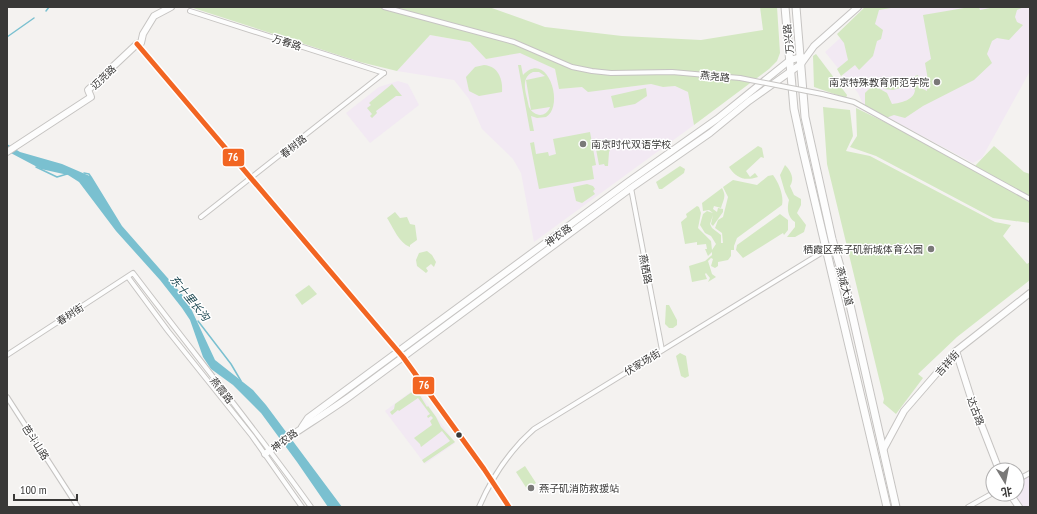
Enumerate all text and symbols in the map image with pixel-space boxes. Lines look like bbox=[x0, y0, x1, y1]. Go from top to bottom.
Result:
street label: 万兴路 bbox=[780, 23, 797, 55]
street label: 万春路 bbox=[271, 32, 303, 53]
street label: 迈尧路 bbox=[88, 62, 119, 92]
street label: 燕尧路 bbox=[699, 68, 731, 85]
place label: 南京特殊教育师范学院 bbox=[829, 76, 929, 89]
marker: 南京特殊教育师范学院 bbox=[932, 77, 942, 87]
street label: 春树路 bbox=[277, 132, 309, 161]
place label: 南京时代双语学校 bbox=[591, 138, 671, 151]
marker: 南京时代双语学校 bbox=[578, 139, 588, 149]
line badge: 76 bbox=[222, 148, 245, 167]
text: 76 bbox=[228, 150, 238, 164]
street label: 神农路 bbox=[542, 221, 574, 249]
place label: 栖霞区燕子矶新城体育公园 bbox=[803, 243, 923, 256]
marker: 栖霞区燕子矶新城体育公园 bbox=[926, 244, 936, 254]
street label: 燕栖路 bbox=[636, 253, 655, 285]
street label: 燕城大道 bbox=[833, 265, 856, 307]
water label: 东十里长沟 bbox=[167, 272, 213, 325]
street label: 春树街 bbox=[54, 301, 86, 328]
street label: 伏家场街 bbox=[622, 347, 663, 378]
street label: 吉祥街 bbox=[933, 348, 962, 379]
street label: 燕霞路 bbox=[207, 375, 236, 406]
line badge: 76 bbox=[412, 376, 435, 395]
text: 76 bbox=[419, 378, 429, 392]
street label: 达古路 bbox=[964, 395, 987, 428]
street label: 芭斗山路 bbox=[19, 422, 52, 463]
street label: 神农路 bbox=[268, 426, 300, 455]
unlabelled marker bbox=[454, 430, 464, 440]
north arrow bbox=[985, 462, 1025, 502]
scale bar bbox=[14, 476, 77, 502]
text: 100 m bbox=[20, 482, 47, 497]
place label: 燕子矶消防救援站 bbox=[539, 482, 619, 495]
marker: 燕子矶消防救援站 bbox=[526, 483, 536, 493]
text: 北 bbox=[1000, 484, 1013, 500]

